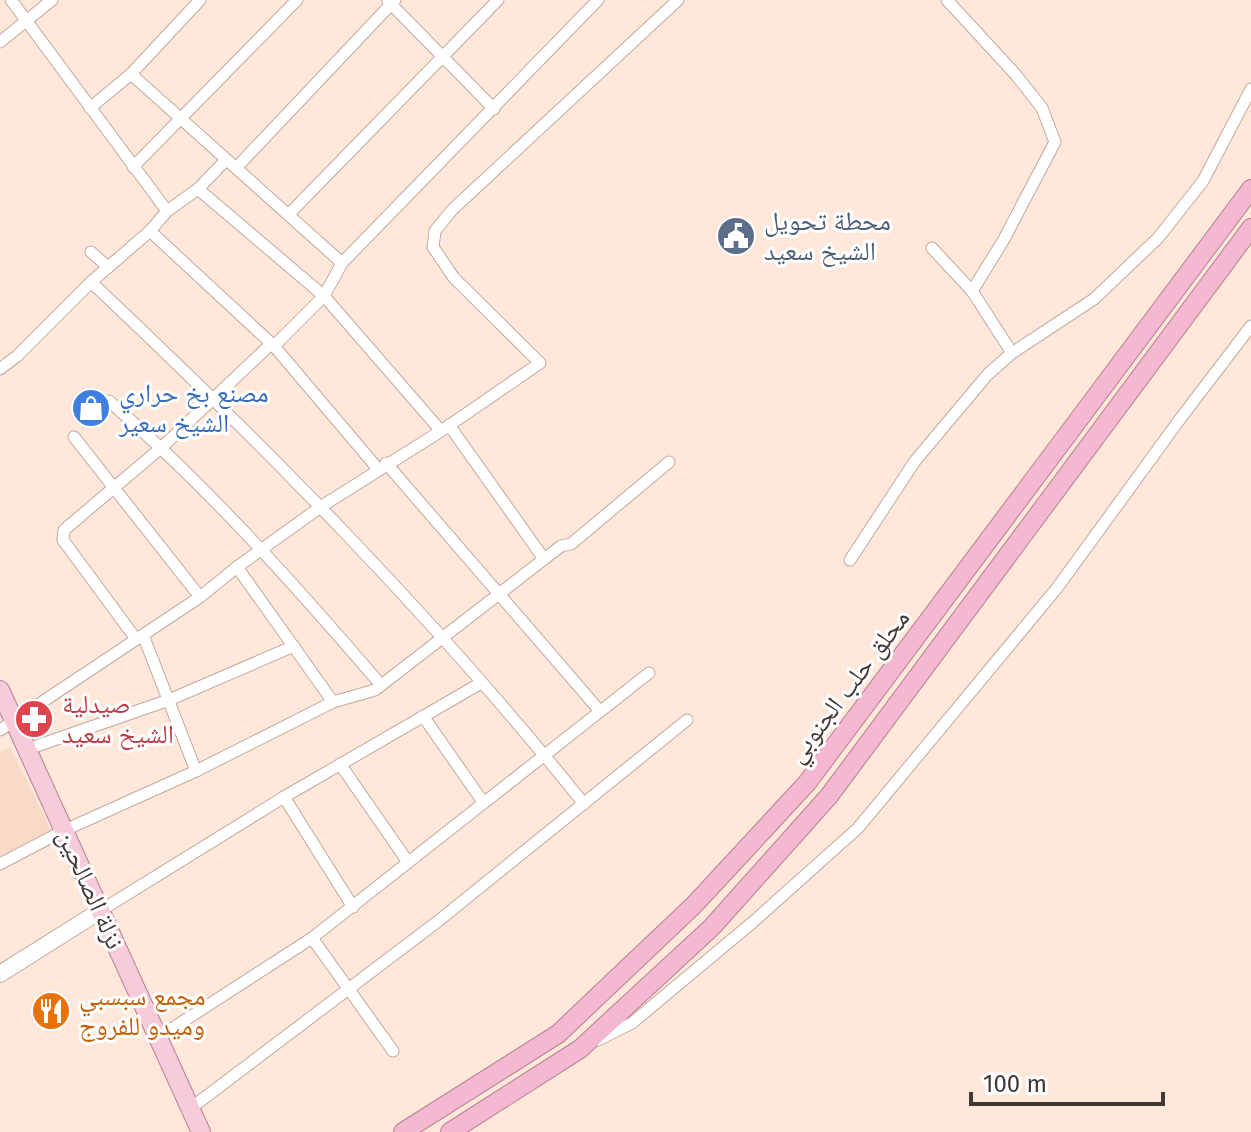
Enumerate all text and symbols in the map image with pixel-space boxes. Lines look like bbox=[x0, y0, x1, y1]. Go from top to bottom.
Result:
place label: محطة تحويل الشيخ سعيد bbox=[764, 206, 891, 268]
public building icon: محطة تحويل الشيخ سعيد bbox=[715, 215, 757, 257]
place label: مصنع بخ حراري الشيخ سعير bbox=[118, 378, 269, 440]
shop icon: مصنع بخ حراري الشيخ سعير bbox=[70, 387, 112, 429]
street label: محلق حلب الجنوبي bbox=[781, 604, 920, 772]
place label: صيدلية الشيخ سعيد bbox=[62, 689, 174, 751]
pharmacy icon: صيدلية الشيخ سعيد bbox=[13, 698, 55, 740]
street label: نزلة الصالحين bbox=[50, 825, 131, 954]
place label: مجمع سبسبي وميدو للفروج bbox=[79, 981, 206, 1042]
restaurant icon: مجمع سبسبي وميدو للفروج bbox=[30, 990, 72, 1032]
scale bar bbox=[971, 1056, 1163, 1106]
text: 100 m bbox=[983, 1070, 1047, 1098]

